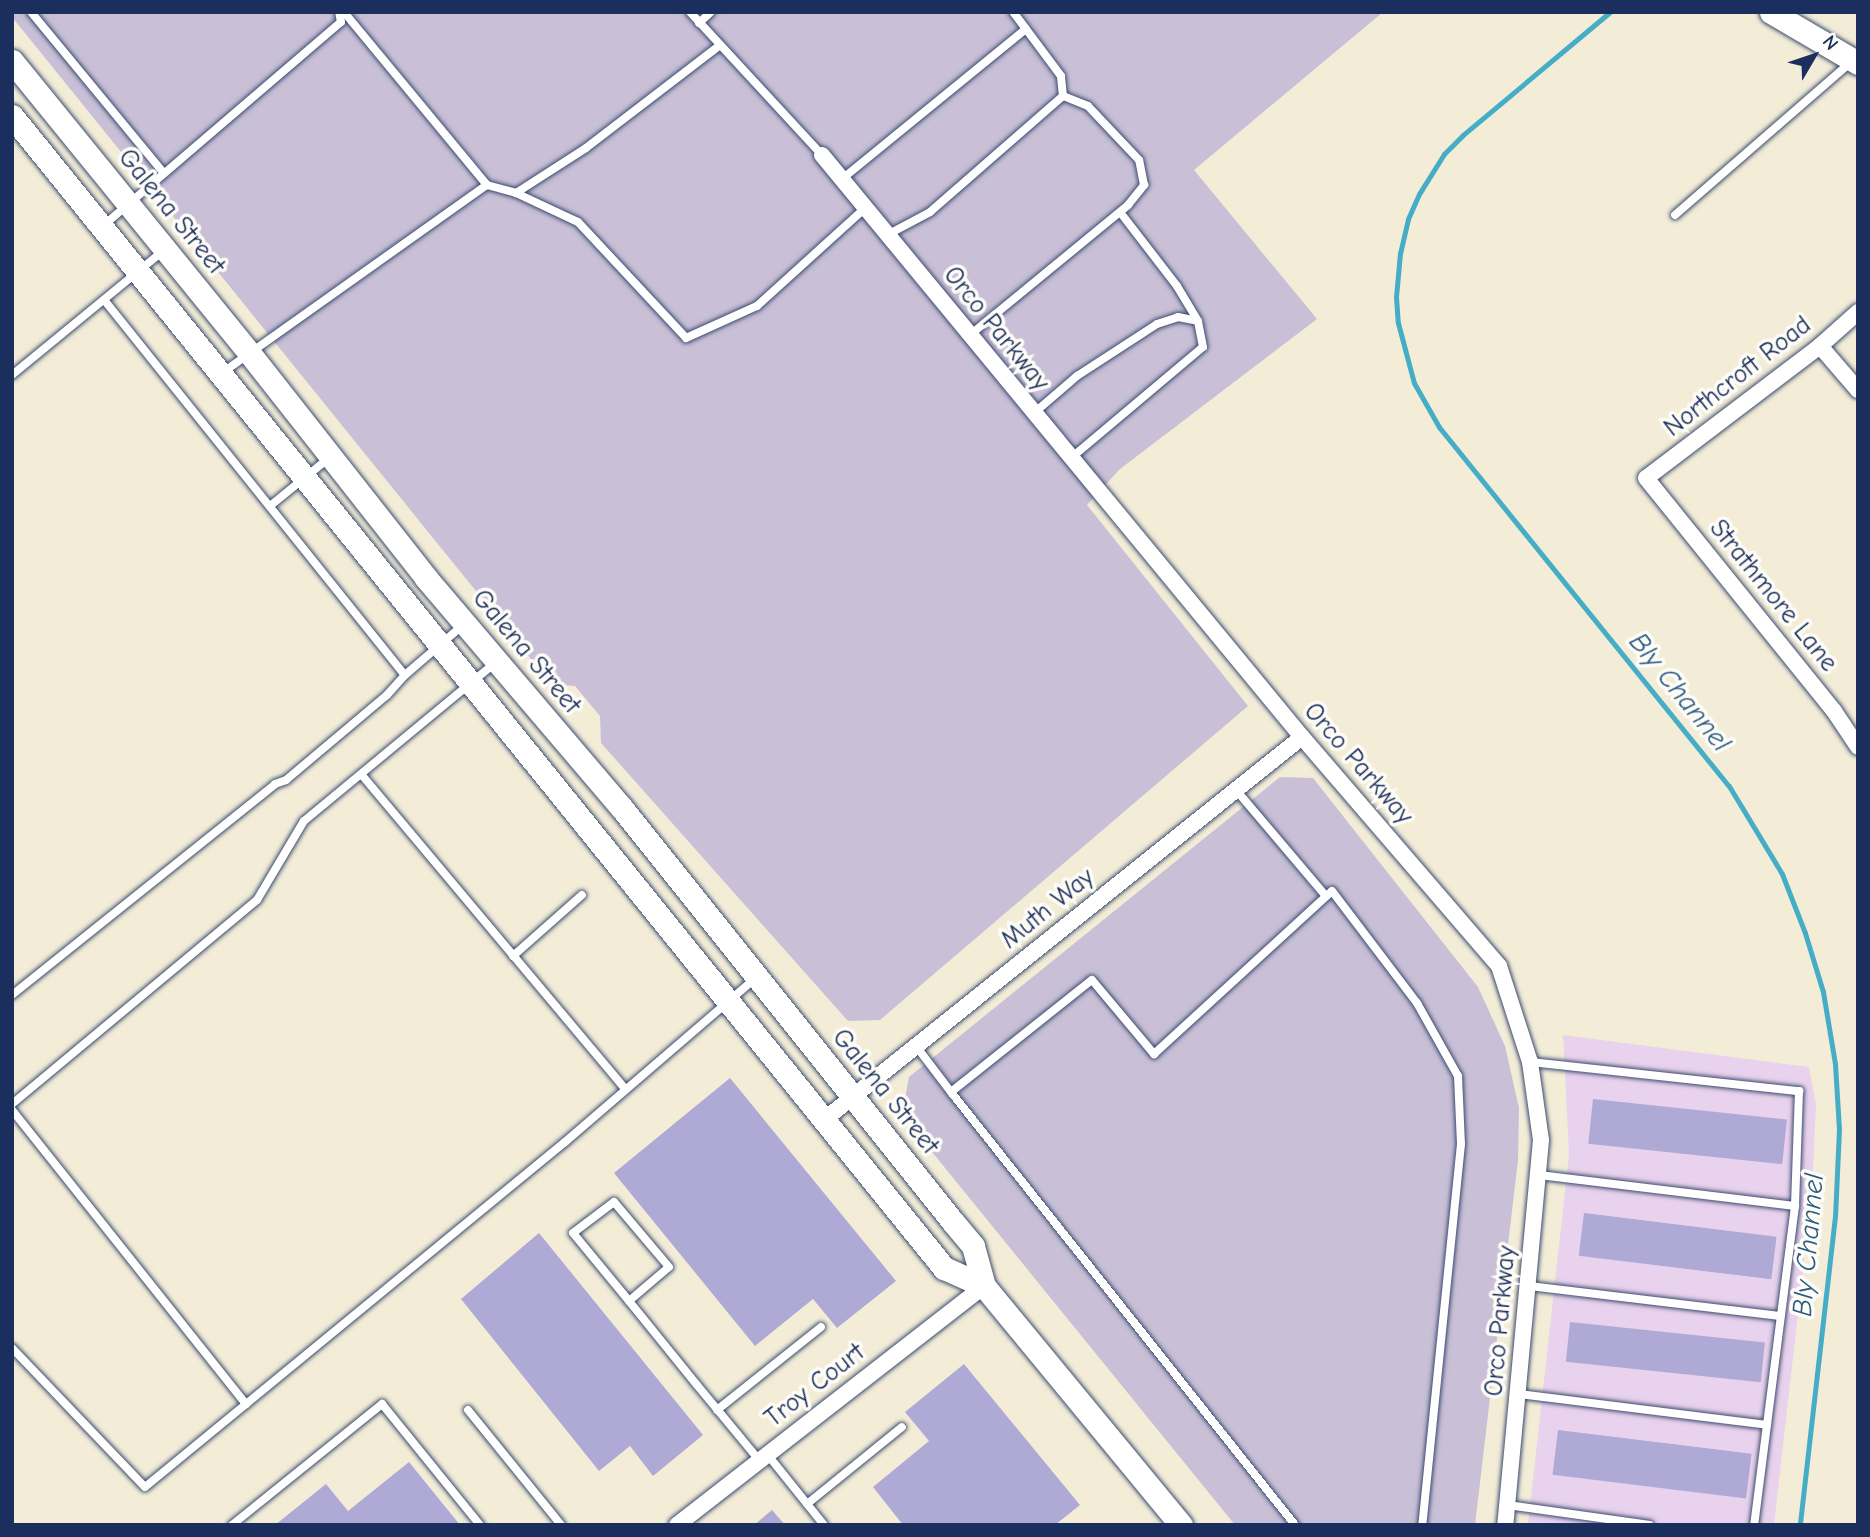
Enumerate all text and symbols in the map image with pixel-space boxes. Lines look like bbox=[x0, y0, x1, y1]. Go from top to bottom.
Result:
north arrow bbox=[1779, 21, 1849, 91]
text: N bbox=[1818, 31, 1843, 55]
street label: Galena Street bbox=[111, 143, 231, 281]
street label: Orco Parkway bbox=[936, 260, 1056, 398]
street label: Northcroft Road bbox=[1658, 310, 1818, 444]
street label: Strathmore Lane bbox=[1702, 514, 1844, 678]
street label: Galena Street bbox=[465, 584, 587, 720]
water label: Bly Channel bbox=[1622, 626, 1738, 758]
street label: Orco Parkway bbox=[1297, 697, 1419, 831]
street label: Muth Way bbox=[995, 862, 1101, 956]
street label: Galena Street bbox=[825, 1023, 945, 1161]
water label: Bly Channel bbox=[1785, 1172, 1831, 1318]
street label: Orco Parkway bbox=[1479, 1244, 1523, 1398]
street label: Troy Court bbox=[759, 1337, 871, 1435]

